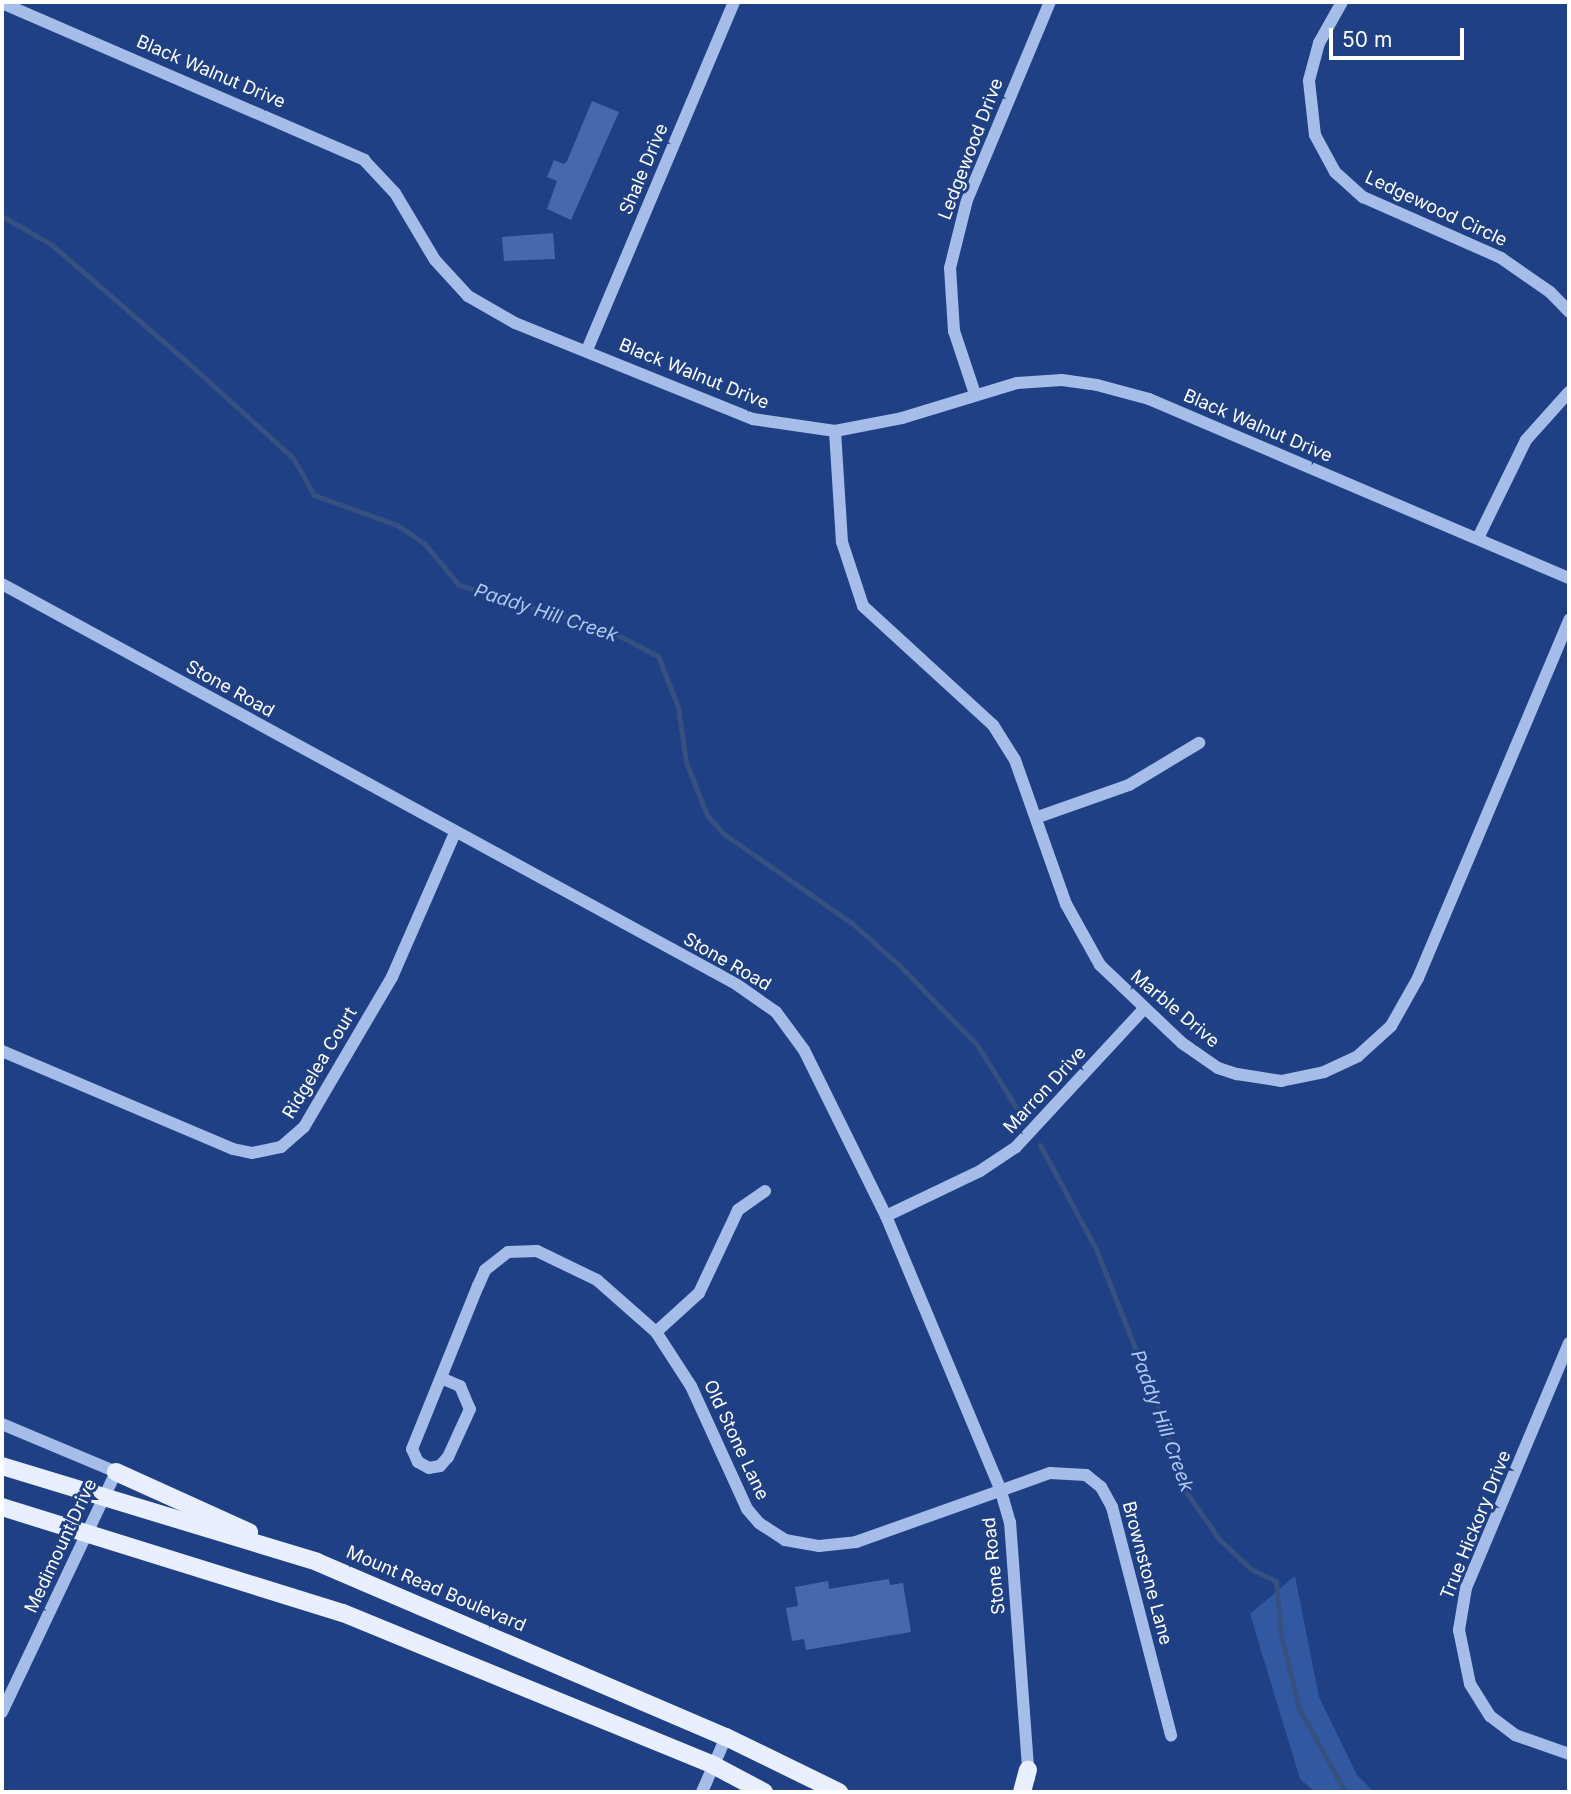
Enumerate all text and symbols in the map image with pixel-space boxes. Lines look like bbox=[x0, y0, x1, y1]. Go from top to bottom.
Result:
scale bar bbox=[1333, 14, 1468, 58]
text: 50 m bbox=[1342, 27, 1392, 52]
street label: Black Walnut Drive bbox=[133, 31, 289, 113]
street label: Ledgewood Drive bbox=[934, 75, 1008, 223]
street label: Shale Drive bbox=[615, 120, 673, 218]
street label: Ledgewood Circle bbox=[1362, 167, 1510, 251]
street label: Black Walnut Drive bbox=[616, 334, 772, 414]
street label: Black Walnut Drive bbox=[1180, 385, 1336, 467]
water label: Paddy Hill Creek bbox=[471, 579, 621, 647]
street label: Stone Road bbox=[182, 656, 278, 722]
street label: Stone Road bbox=[679, 928, 775, 996]
street label: Marble Drive bbox=[1126, 966, 1224, 1052]
street label: Ridgelea Court bbox=[278, 1003, 362, 1123]
street label: Marron Drive bbox=[999, 1042, 1091, 1138]
water label: Paddy Hill Creek bbox=[1126, 1347, 1198, 1495]
street label: Old Stone Lane bbox=[699, 1377, 773, 1503]
street label: True Hickory Drive bbox=[1436, 1447, 1516, 1603]
street label: Medimount Drive bbox=[20, 1475, 102, 1617]
street label: Brownstone Lane bbox=[1117, 1499, 1177, 1647]
street label: Stone Road bbox=[978, 1516, 1010, 1616]
street label: Mount Read Boulevard bbox=[343, 1541, 529, 1637]

